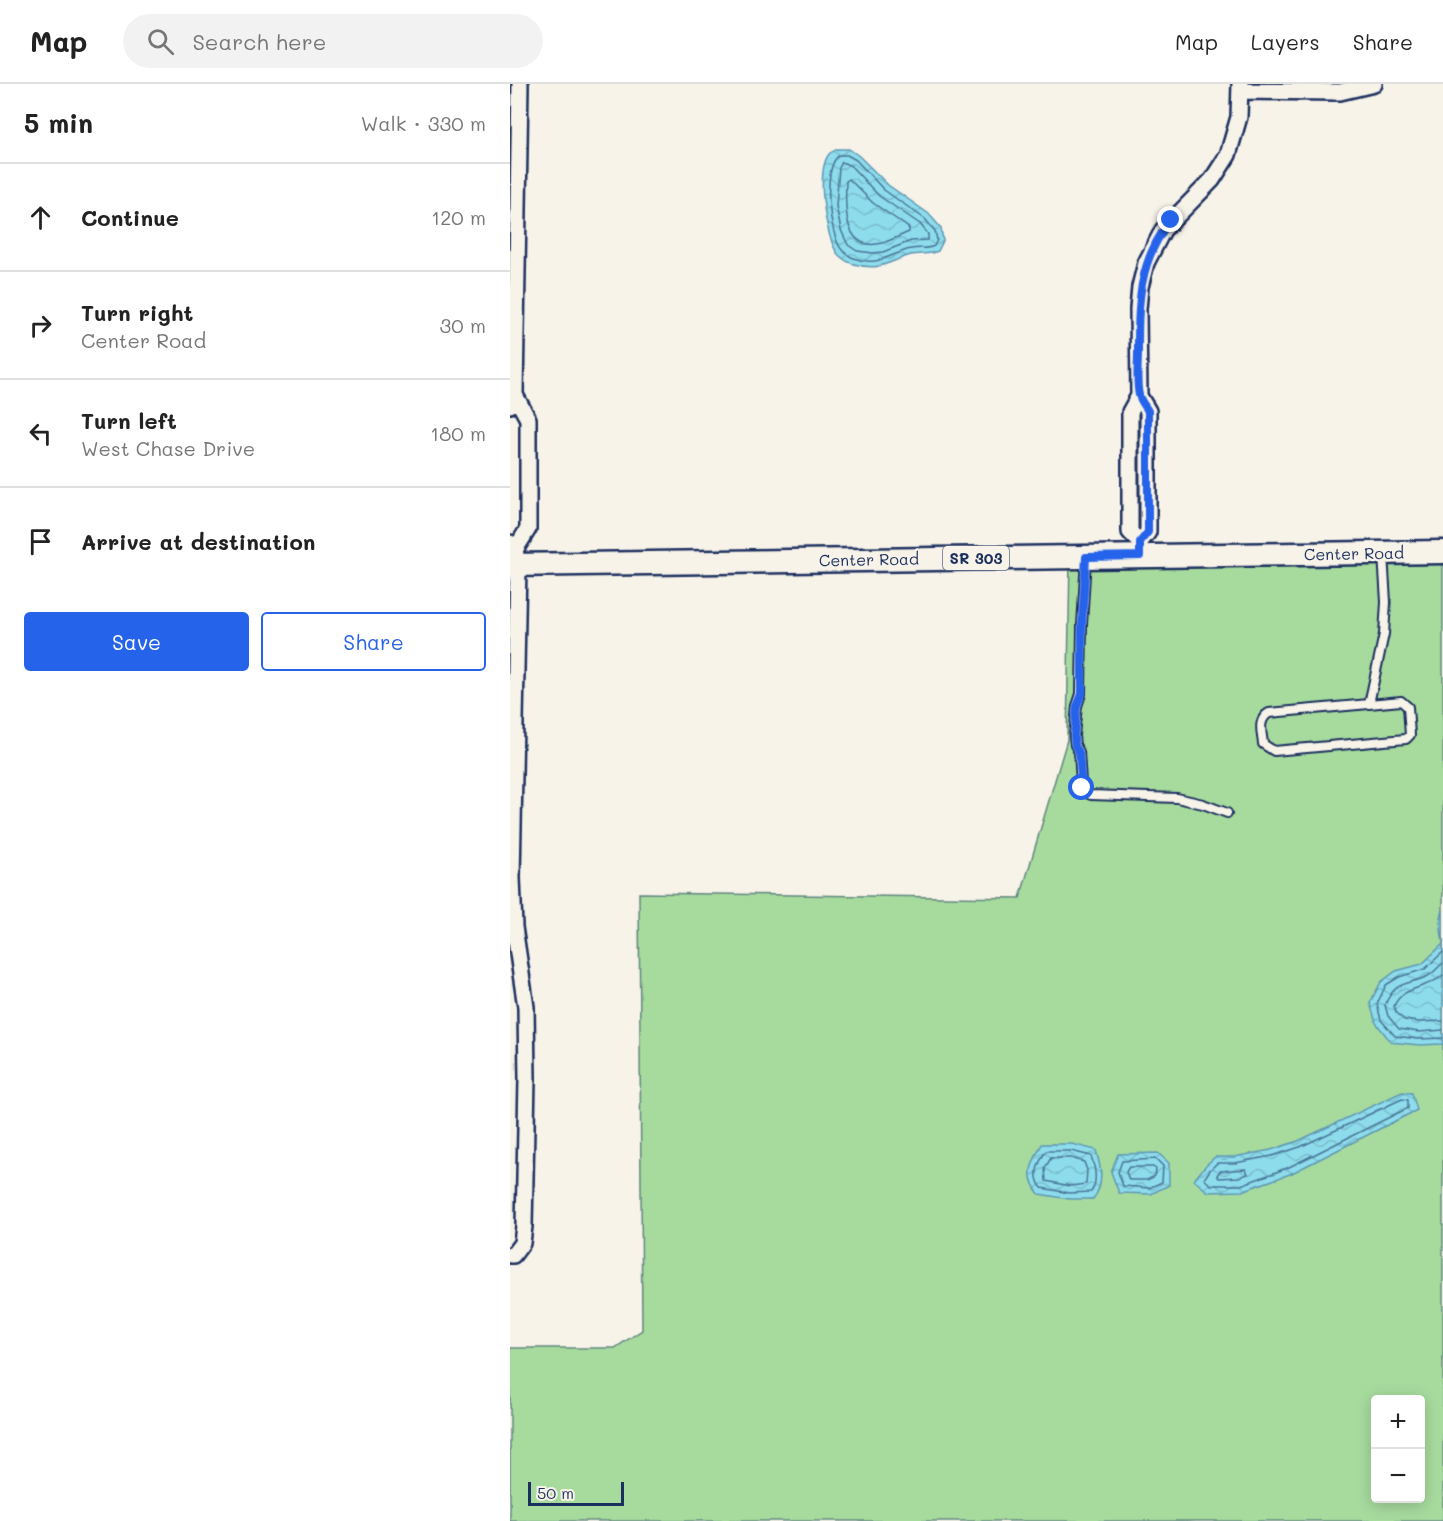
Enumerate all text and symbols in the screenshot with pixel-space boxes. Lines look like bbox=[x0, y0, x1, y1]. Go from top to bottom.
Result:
search box bbox=[123, 14, 543, 68]
text: Map bbox=[30, 23, 87, 59]
icon: search bbox=[144, 25, 177, 58]
text: Search here bbox=[192, 27, 326, 56]
text: Map bbox=[1175, 28, 1218, 55]
text: Layers bbox=[1251, 28, 1320, 55]
text: Share bbox=[1353, 28, 1413, 55]
text: 5 min bbox=[24, 106, 93, 140]
text: Walk · 330 m bbox=[361, 110, 486, 136]
icon: ahead bbox=[24, 201, 57, 234]
text: Continue bbox=[81, 203, 179, 232]
text: 120 m bbox=[431, 204, 486, 230]
route end bbox=[1157, 206, 1183, 232]
text: Turn right bbox=[81, 298, 193, 327]
icon: right bbox=[24, 309, 57, 342]
text: 30 m bbox=[440, 312, 486, 338]
text: Center Road bbox=[81, 327, 206, 353]
text: Turn left bbox=[81, 406, 177, 435]
icon: left bbox=[24, 417, 57, 450]
text: 180 m bbox=[430, 420, 486, 446]
text: West Chase Drive bbox=[81, 435, 255, 461]
icon: arrive bbox=[24, 525, 57, 558]
text: Arrive at destination bbox=[81, 527, 316, 556]
street label: Center Road bbox=[1304, 542, 1404, 564]
road number: SR 303 bbox=[943, 546, 1009, 570]
street label: Center Road bbox=[819, 548, 919, 570]
button: Save bbox=[24, 612, 249, 671]
button: Share bbox=[261, 612, 486, 671]
route start bbox=[1068, 774, 1094, 800]
map controls bbox=[1371, 1395, 1425, 1503]
button: + bbox=[1371, 1395, 1425, 1449]
button: − bbox=[1371, 1449, 1425, 1503]
scale bar bbox=[528, 1479, 624, 1506]
text: 50 m bbox=[537, 1482, 574, 1503]

